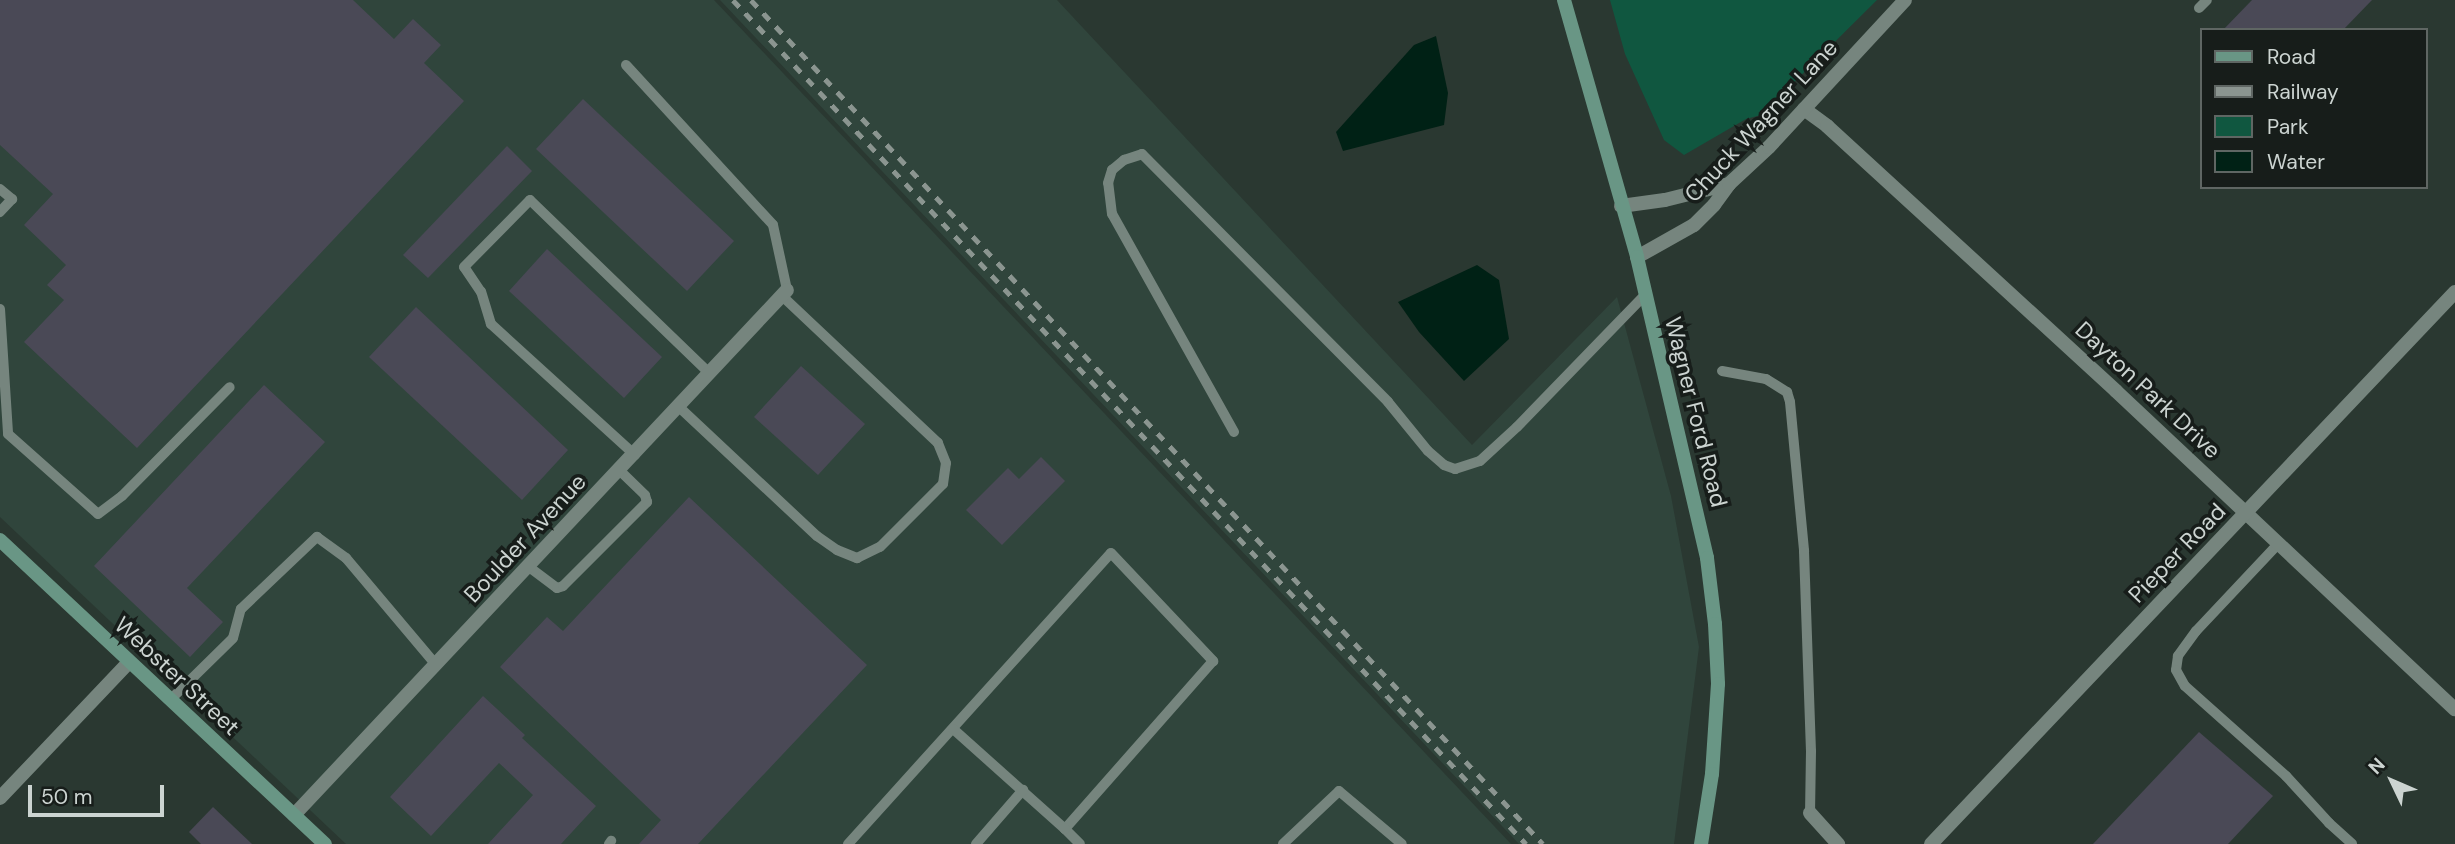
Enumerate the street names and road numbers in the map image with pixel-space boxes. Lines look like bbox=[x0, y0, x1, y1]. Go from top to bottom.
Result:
street label: Chuck Wagner Lane bbox=[1679, 34, 1843, 208]
street label: Wagner Ford Road bbox=[1659, 314, 1733, 510]
street label: Dayton Park Drive bbox=[2070, 316, 2226, 464]
street label: Boulder Avenue bbox=[458, 468, 592, 608]
street label: Pieper Road bbox=[2123, 498, 2231, 608]
street label: Webster Street bbox=[109, 611, 245, 741]

